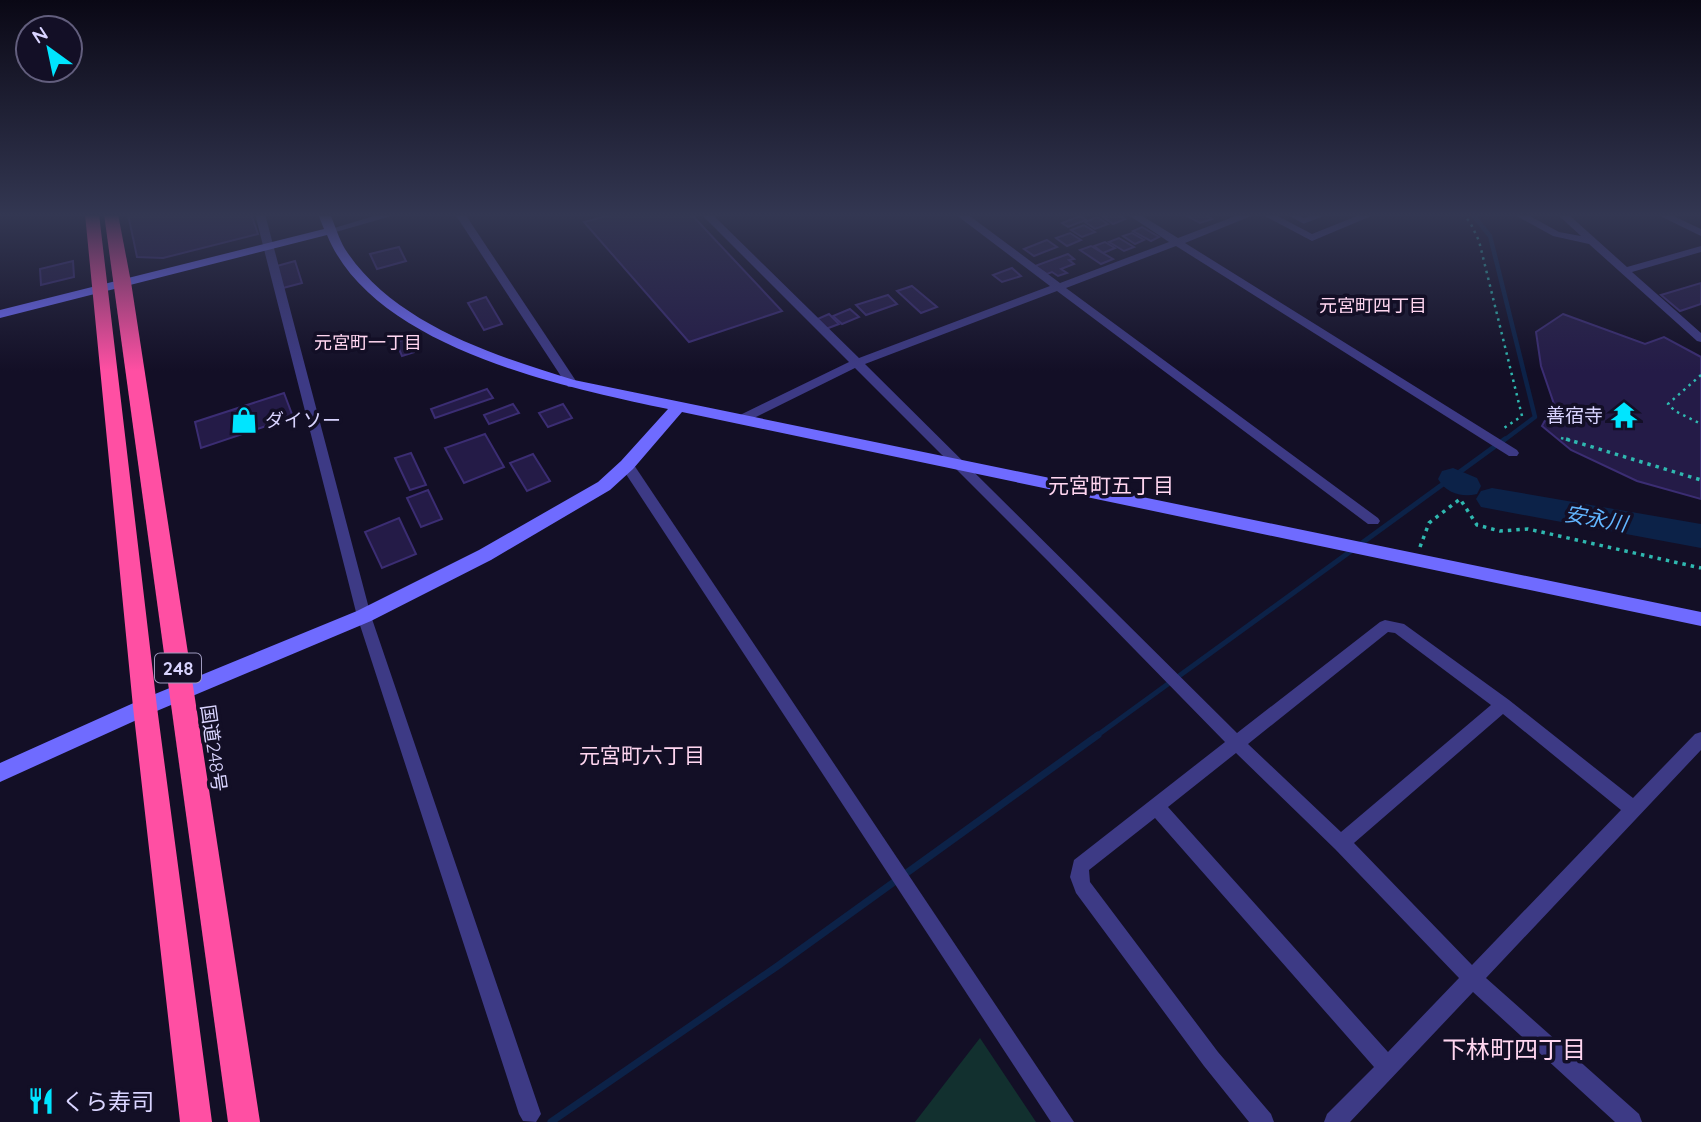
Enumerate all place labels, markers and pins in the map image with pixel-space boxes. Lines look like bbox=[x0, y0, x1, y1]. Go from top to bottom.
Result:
temple icon: 善宿寺 bbox=[1609, 400, 1639, 430]
place label: 善宿寺 bbox=[1546, 403, 1603, 427]
shop icon: ダイソー bbox=[229, 405, 259, 435]
place label: ダイソー bbox=[265, 408, 341, 432]
restaurant icon: くら寿司 bbox=[26, 1086, 56, 1116]
place label: くら寿司 bbox=[62, 1087, 154, 1116]

